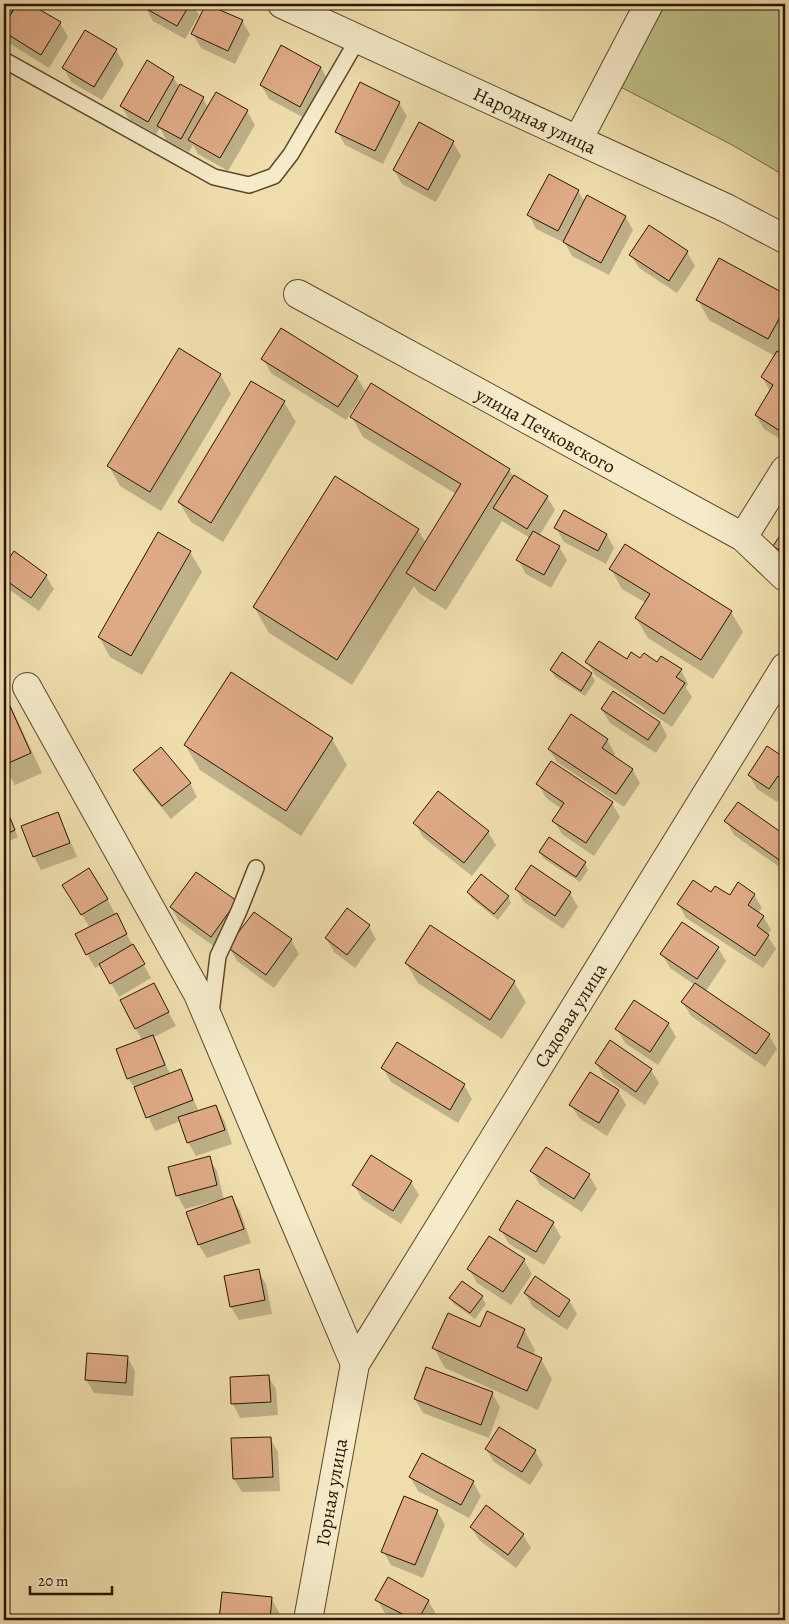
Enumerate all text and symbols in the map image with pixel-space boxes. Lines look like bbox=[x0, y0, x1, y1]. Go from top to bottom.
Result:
street label: Народная улица bbox=[469, 81, 601, 161]
street label: улица Печковского bbox=[470, 381, 620, 480]
street label: Садовая улица bbox=[528, 958, 613, 1073]
street label: Горная улица bbox=[310, 1436, 354, 1548]
scale bar bbox=[30, 1564, 112, 1596]
text: 20 m bbox=[38, 1571, 69, 1591]

